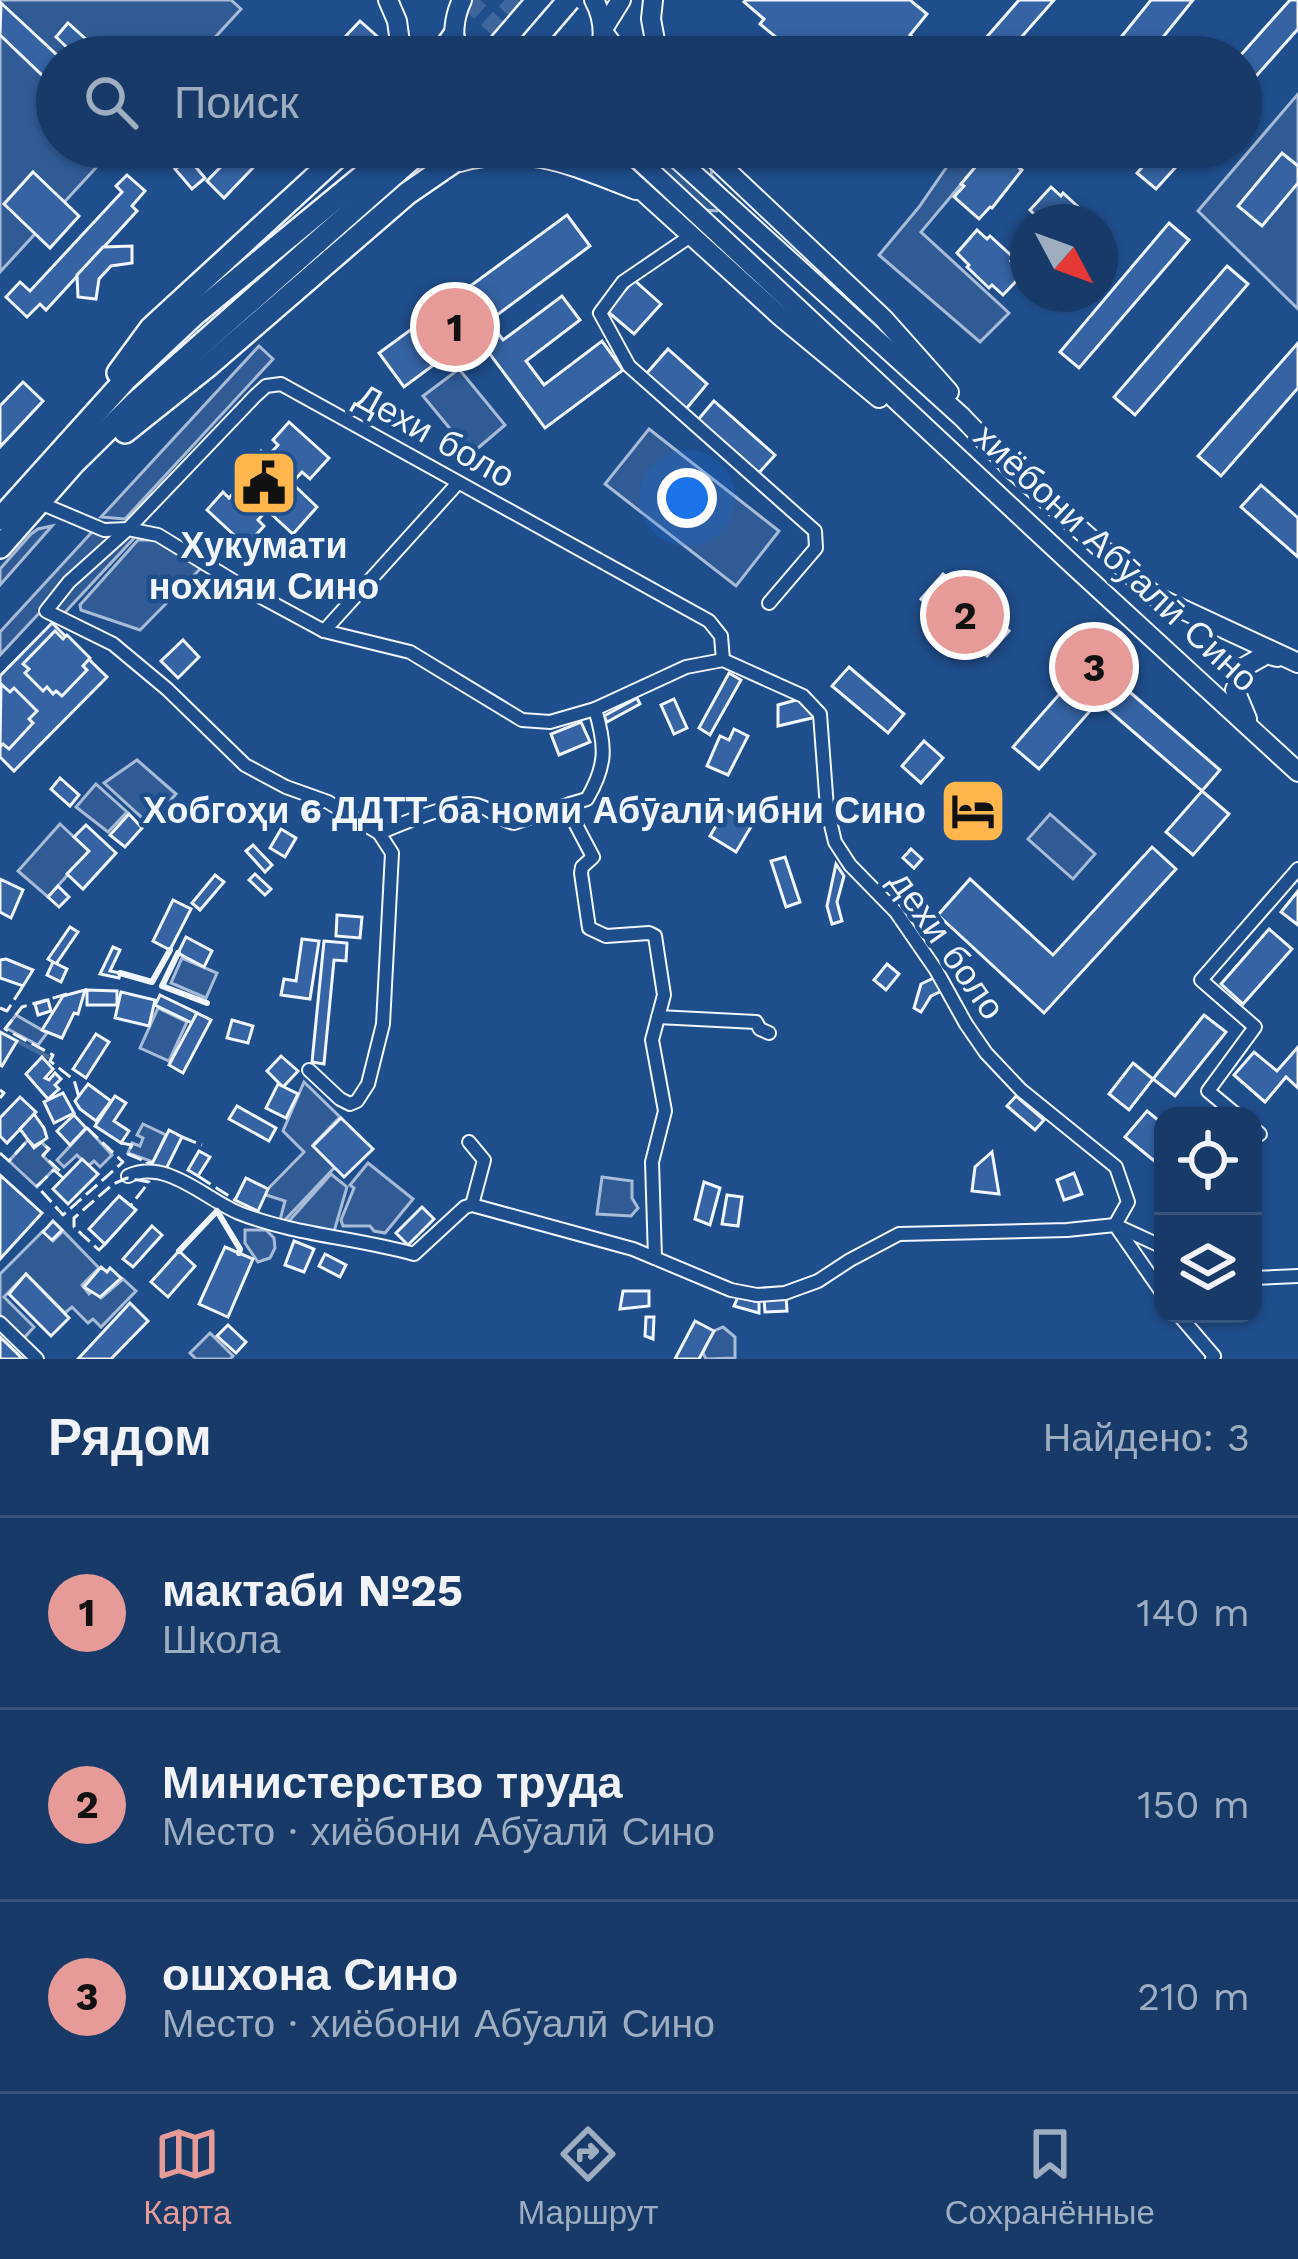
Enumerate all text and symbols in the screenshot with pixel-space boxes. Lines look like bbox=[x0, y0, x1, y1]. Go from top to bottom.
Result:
search box bbox=[36, 36, 1262, 168]
icon: search bbox=[78, 69, 144, 135]
text: Поиск bbox=[174, 76, 299, 129]
north arrow bbox=[1010, 204, 1118, 312]
pin: 1 bbox=[416, 282, 494, 372]
street label: Дехи боло bbox=[348, 375, 522, 497]
street label: хиёбони Абӯалӣ Сино bbox=[965, 415, 1267, 701]
public building icon: Хукумати нохияи Сино bbox=[229, 448, 299, 518]
your location bbox=[657, 468, 717, 528]
place label: Хукумати нохияи Сино bbox=[149, 525, 379, 608]
pin: 2 bbox=[926, 570, 1004, 660]
pin: 3 bbox=[1055, 622, 1133, 712]
hotel icon: Хобгоҳи 6 ДДТТ ба номи Абӯалӣ ибни Сино bbox=[938, 776, 1008, 846]
place label: Хобгоҳи 6 ДДТТ ба номи Абӯалӣ ибни Сино bbox=[143, 790, 926, 832]
street label: дехи боло bbox=[880, 863, 1014, 1027]
map controls bbox=[1154, 1107, 1262, 1323]
button: locate bbox=[1154, 1107, 1262, 1215]
button: layers bbox=[1154, 1215, 1262, 1323]
text: Рядом bbox=[48, 1408, 212, 1467]
text: Найдено: 3 bbox=[1043, 1415, 1250, 1460]
text: мактаби №25 bbox=[162, 1564, 463, 1617]
text: 1 bbox=[79, 1590, 95, 1635]
text: 140 m bbox=[1136, 1590, 1250, 1635]
text: Школа bbox=[162, 1617, 281, 1662]
text: Министерство труда bbox=[162, 1756, 623, 1809]
text: 2 bbox=[75, 1782, 99, 1827]
text: 150 m bbox=[1137, 1782, 1250, 1827]
text: Место · хиёбони Абӯалӣ Сино bbox=[162, 1809, 715, 1854]
text: ошхона Сино bbox=[162, 1948, 458, 2001]
text: 3 bbox=[75, 1974, 99, 2019]
text: 210 m bbox=[1137, 1974, 1250, 2019]
text: Место · хиёбони Абӯалӣ Сино bbox=[162, 2001, 715, 2046]
tab: Карта bbox=[143, 2121, 231, 2232]
tab: Маршрут bbox=[518, 2121, 658, 2232]
tab: Сохранённые bbox=[945, 2121, 1155, 2232]

